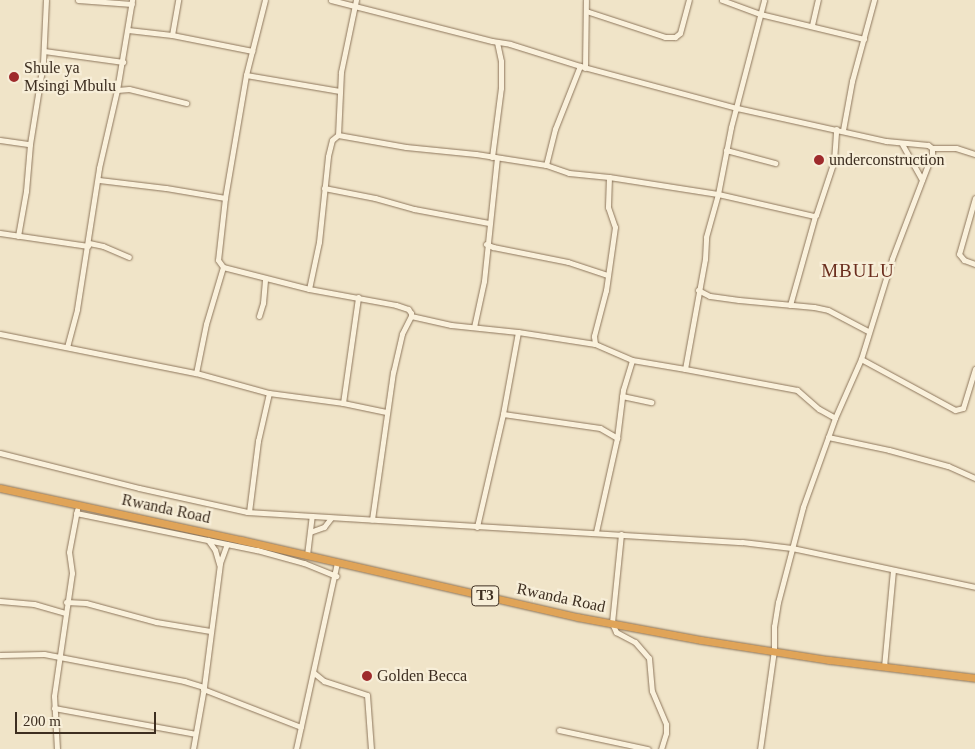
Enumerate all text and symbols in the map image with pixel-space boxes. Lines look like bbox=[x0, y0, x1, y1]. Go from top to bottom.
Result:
place label: Shule ya Msingi Mbulu bbox=[24, 58, 116, 96]
marker: Shule ya Msingi Mbulu bbox=[8, 71, 20, 83]
place label: underconstruction bbox=[829, 150, 945, 170]
marker: underconstruction bbox=[813, 154, 825, 166]
district label: MBULU bbox=[821, 260, 895, 282]
street label: Rwanda Road bbox=[120, 490, 212, 528]
street label: Rwanda Road bbox=[515, 579, 607, 617]
road number: T3 bbox=[470, 584, 500, 608]
place label: Golden Becca bbox=[377, 666, 467, 686]
marker: Golden Becca bbox=[361, 670, 373, 682]
scale bar bbox=[18, 702, 159, 734]
text: 200 m bbox=[23, 713, 61, 729]

